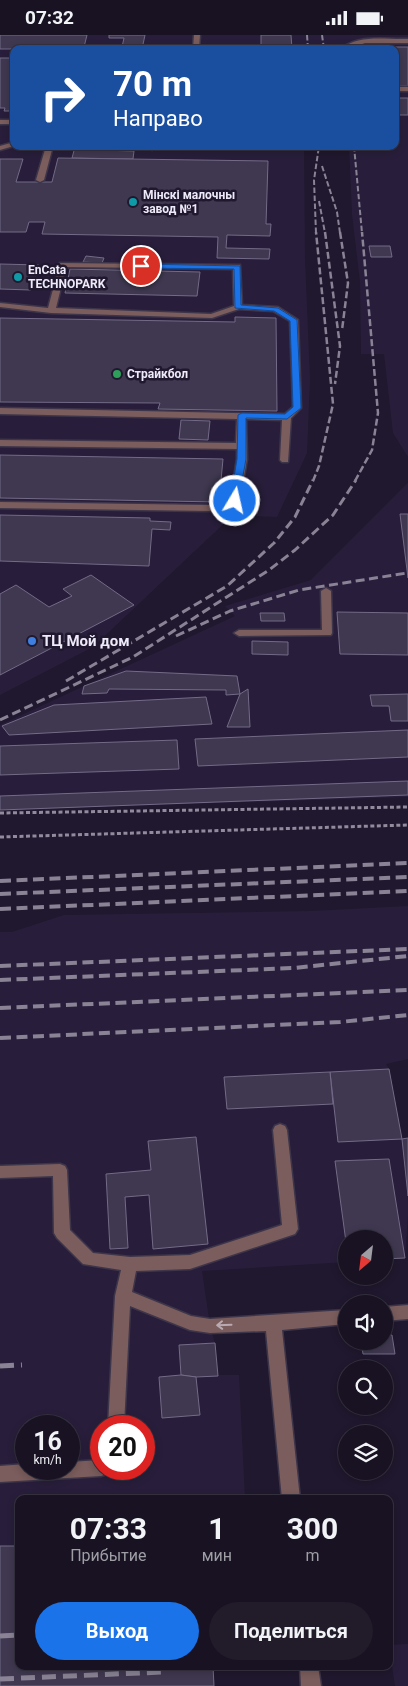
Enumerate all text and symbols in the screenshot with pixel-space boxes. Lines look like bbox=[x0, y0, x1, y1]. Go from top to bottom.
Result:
text: 07:32 bbox=[25, 6, 74, 29]
text: 70 m bbox=[113, 64, 192, 105]
icon: right bbox=[30, 65, 95, 130]
text: Направо bbox=[113, 106, 203, 131]
place label: Мінскі малочны завод №1 bbox=[143, 188, 235, 216]
marker: Мінскі малочны завод №1 bbox=[127, 196, 139, 208]
pin bbox=[120, 245, 162, 287]
icon: arrive bbox=[127, 252, 155, 280]
place label: EnCata TECHNOPARK bbox=[28, 263, 106, 291]
marker: EnCata TECHNOPARK bbox=[12, 271, 24, 283]
place label: Страйкбол bbox=[127, 367, 188, 381]
marker: Страйкбол bbox=[111, 368, 123, 380]
position arrow bbox=[208, 474, 260, 526]
place label: ТЦ Мой дом bbox=[42, 632, 130, 650]
marker: ТЦ Мой дом bbox=[26, 635, 38, 647]
north arrow bbox=[338, 1230, 392, 1285]
map controls bbox=[338, 1230, 393, 1480]
button: sound bbox=[338, 1295, 393, 1350]
one-way arrow bbox=[216, 1320, 232, 1330]
button: search bbox=[338, 1360, 393, 1415]
speed limit sign: 20 bbox=[90, 1415, 155, 1480]
button: layers bbox=[338, 1425, 393, 1480]
text: 16 bbox=[33, 1427, 62, 1456]
text: km/h bbox=[33, 1453, 62, 1467]
text: 07:33 bbox=[70, 1511, 147, 1546]
text: 1 bbox=[208, 1511, 225, 1546]
text: 300 bbox=[287, 1511, 338, 1546]
text: Прибытие bbox=[70, 1546, 146, 1565]
text: мин bbox=[202, 1546, 232, 1565]
text: m bbox=[305, 1546, 319, 1565]
button: Выход bbox=[35, 1602, 199, 1660]
button: Поделиться bbox=[209, 1602, 373, 1660]

